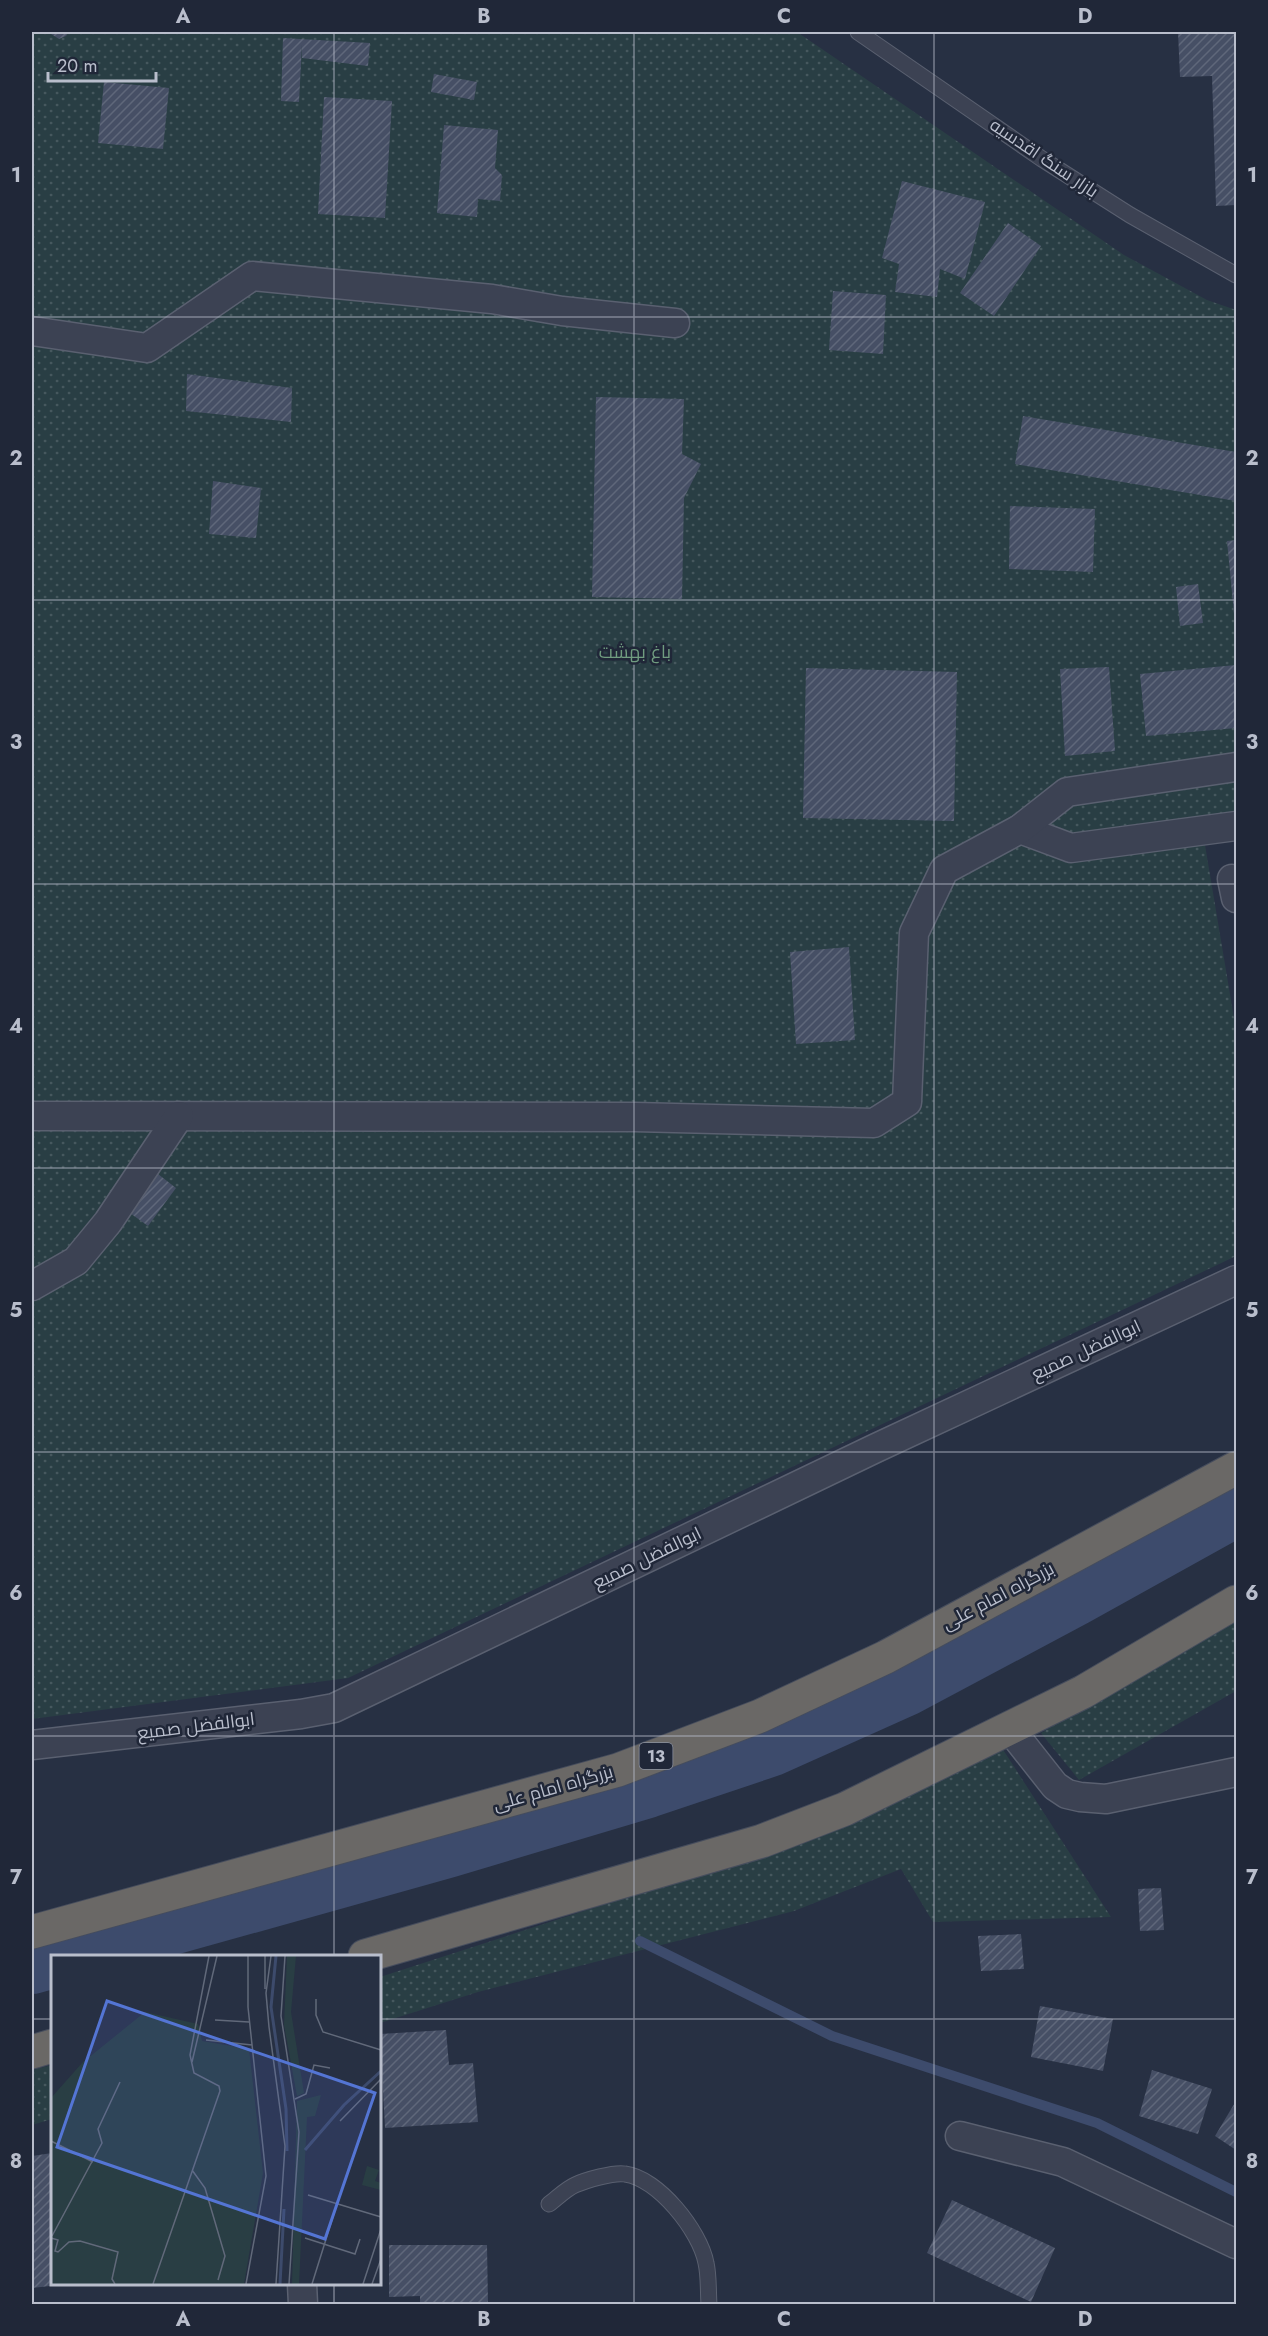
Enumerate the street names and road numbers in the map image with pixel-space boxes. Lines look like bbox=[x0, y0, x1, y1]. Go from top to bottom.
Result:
street label: بازار سنگ اقدسیه bbox=[984, 112, 1104, 204]
street label: ابوالفضل صمیع bbox=[1027, 1313, 1145, 1387]
street label: ابوالفضل صمیع bbox=[588, 1520, 706, 1596]
street label: بزرگراه امام علی bbox=[937, 1555, 1059, 1637]
street label: ابوالفضل صمیع bbox=[136, 1706, 256, 1746]
road number: 13 bbox=[640, 1743, 672, 1769]
street label: بزرگراه امام علی bbox=[490, 1758, 616, 1818]

